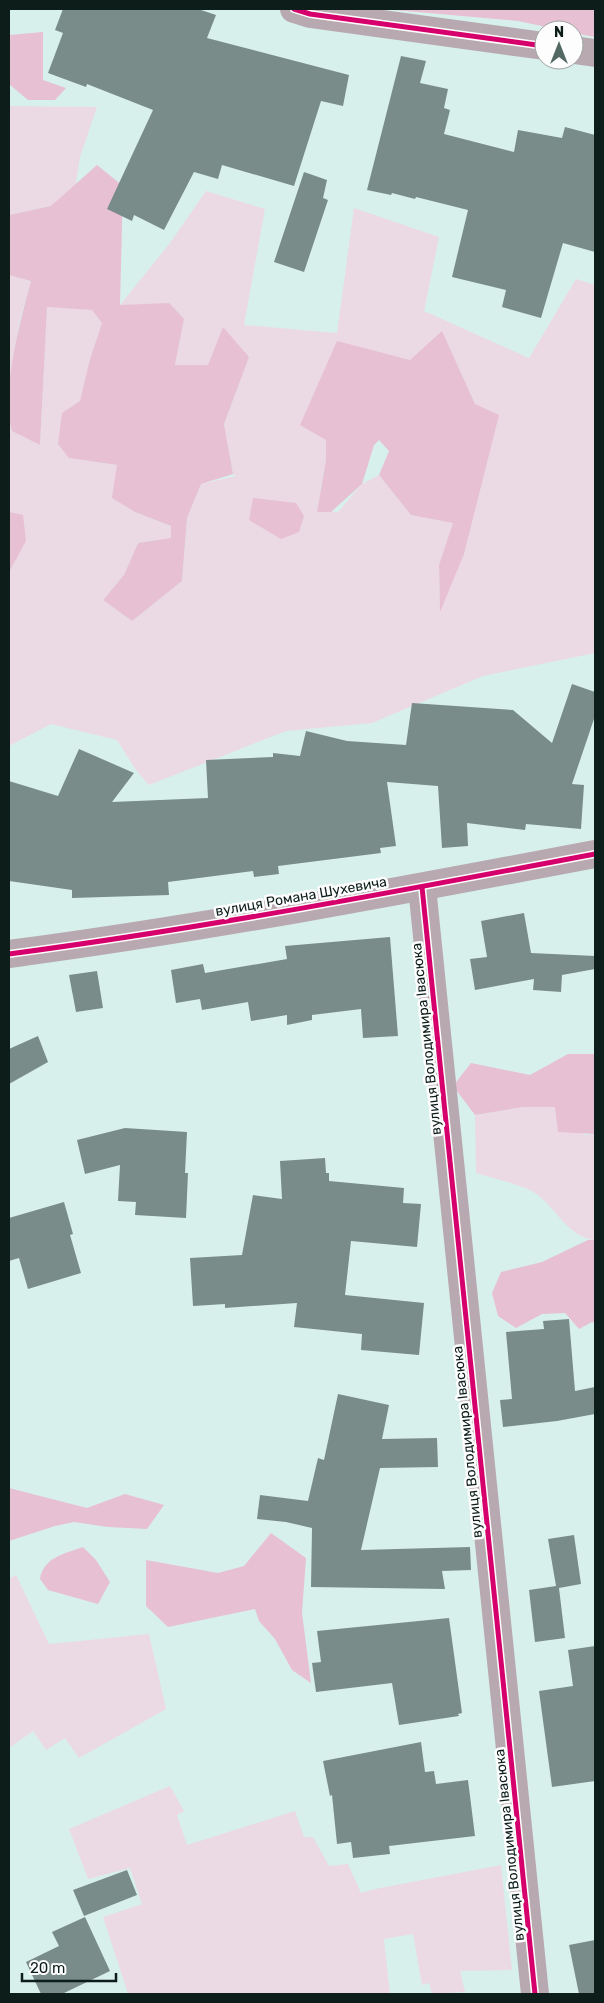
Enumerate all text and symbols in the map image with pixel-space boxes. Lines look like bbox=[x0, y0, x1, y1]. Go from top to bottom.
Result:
north arrow bbox=[534, 20, 584, 70]
text: N bbox=[554, 24, 564, 41]
street label: вулиця Романа Шухевича bbox=[214, 873, 388, 920]
street label: вулиця Володимира Івасюка bbox=[408, 942, 445, 1136]
street label: вулиця Володимира Івасюка bbox=[449, 1345, 486, 1539]
street label: вулиця Володимира Івасюка bbox=[491, 1748, 528, 1942]
scale bar bbox=[22, 1950, 116, 1982]
text: 20 m bbox=[30, 1959, 65, 1977]

